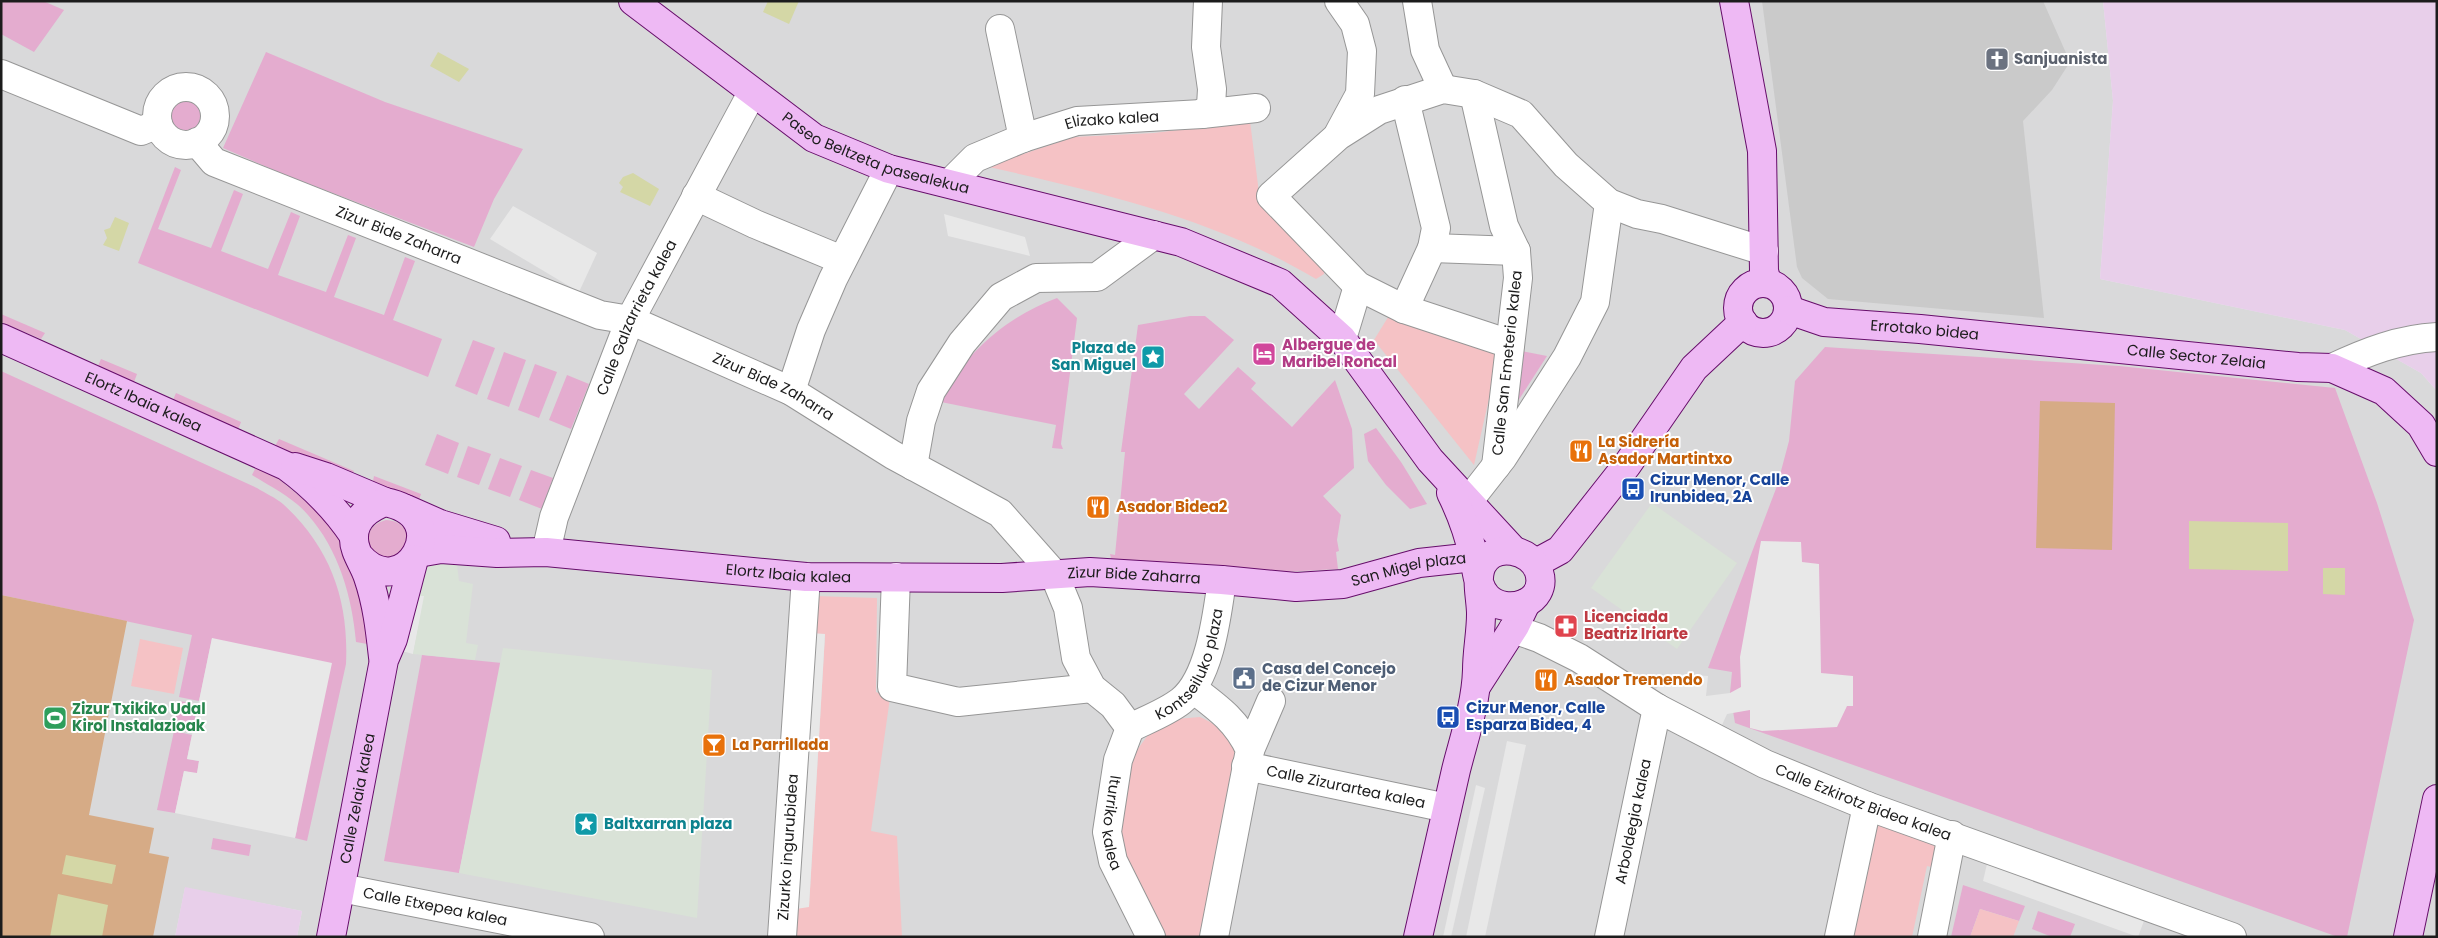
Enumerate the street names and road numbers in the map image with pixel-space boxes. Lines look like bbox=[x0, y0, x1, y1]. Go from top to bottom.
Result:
street label: Elizako kalea bbox=[1062, 105, 1160, 134]
street label: Paseo Beltzeta pasealekua bbox=[778, 107, 972, 199]
street label: Zizur Bide Zaharra bbox=[333, 200, 465, 269]
street label: Calle Galzarrieta kalea bbox=[591, 236, 681, 398]
street label: Calle San Emeterio kalea bbox=[1486, 269, 1527, 457]
street label: Errotako bidea bbox=[1870, 314, 1980, 345]
street label: Calle Sector Zelaia bbox=[2126, 339, 2267, 374]
street label: Zizur Bide Zaharra bbox=[710, 347, 838, 426]
street label: Elortz Ibaia kalea bbox=[82, 366, 205, 437]
street label: San Migel plaza bbox=[1349, 547, 1467, 591]
street label: Elortz Ibaia kalea bbox=[725, 558, 851, 587]
street label: Zizur Bide Zaharra bbox=[1067, 561, 1201, 589]
street label: Kontseiluko plaza bbox=[1151, 607, 1228, 725]
street label: Calle Zelaia kalea bbox=[334, 731, 380, 866]
street label: Arboldegia kalea bbox=[1609, 757, 1656, 886]
street label: Calle Ezkirotz Bidea kalea bbox=[1772, 758, 1954, 845]
street label: Calle Zizurartea kalea bbox=[1264, 760, 1427, 813]
street label: Zizurko ingurubidea bbox=[772, 773, 803, 921]
street label: Iturriko kalea bbox=[1097, 774, 1127, 874]
street label: Calle Etxepea kalea bbox=[361, 882, 509, 931]

